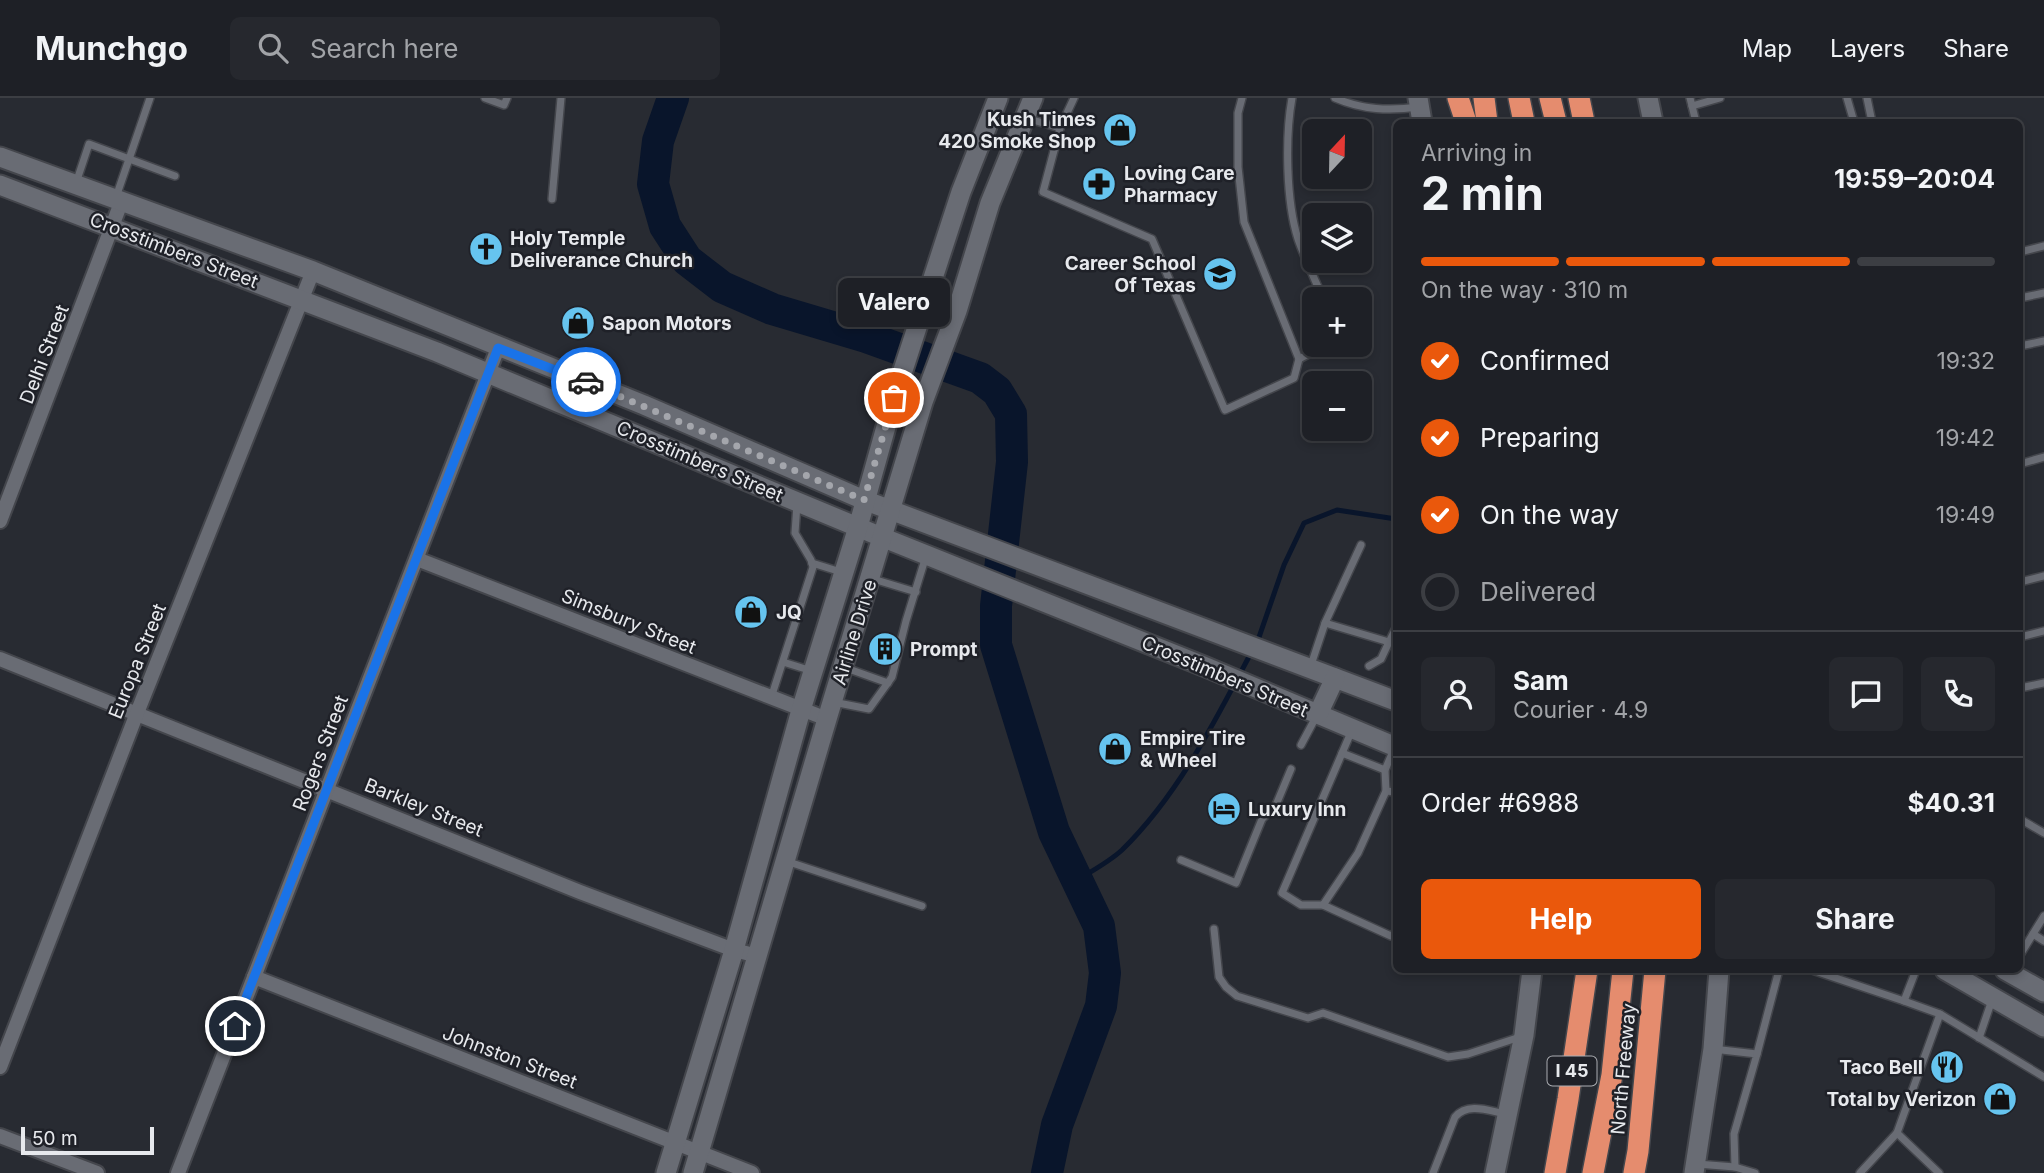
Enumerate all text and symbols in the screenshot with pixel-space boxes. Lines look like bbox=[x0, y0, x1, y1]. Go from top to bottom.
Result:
search box bbox=[230, 17, 720, 80]
text: Munchgo bbox=[35, 28, 188, 68]
icon: search bbox=[254, 29, 292, 67]
text: Search here bbox=[310, 33, 459, 64]
text: Map bbox=[1742, 34, 1792, 63]
text: Layers bbox=[1830, 34, 1905, 63]
text: Share bbox=[1943, 34, 2009, 63]
place label: Kush Times 420 Smoke Shop bbox=[938, 108, 1096, 153]
shop icon: Kush Times 420 Smoke Shop bbox=[1101, 111, 1139, 149]
north arrow bbox=[1302, 119, 1372, 189]
map controls bbox=[1302, 119, 1372, 441]
text: Arriving in bbox=[1421, 139, 1532, 167]
place label: Loving Care Pharmacy bbox=[1124, 162, 1235, 207]
text: 19:59–20:04 bbox=[1834, 163, 1995, 194]
pharmacy icon: Loving Care Pharmacy bbox=[1080, 165, 1118, 203]
text: 2 min bbox=[1421, 165, 1544, 221]
button: layers bbox=[1302, 203, 1372, 273]
street label: Crosstimbers Street bbox=[86, 208, 261, 293]
place label: Holy Temple Deliverance Church bbox=[510, 227, 693, 272]
church icon: Holy Temple Deliverance Church bbox=[467, 230, 505, 268]
place label: Career School Of Texas bbox=[1065, 252, 1196, 297]
school or university icon: Career School Of Texas bbox=[1201, 255, 1239, 293]
text: On the way · 310 m bbox=[1421, 276, 1628, 304]
callout: Valero bbox=[838, 279, 950, 328]
button: + bbox=[1302, 287, 1372, 357]
text: Valero bbox=[858, 288, 930, 316]
street label: Delhi Street bbox=[15, 301, 74, 407]
shop icon: Sapon Motors bbox=[559, 304, 597, 342]
place label: Sapon Motors bbox=[602, 312, 732, 335]
icon: check bbox=[1421, 342, 1459, 380]
text: Confirmed bbox=[1480, 345, 1610, 376]
courier bbox=[551, 347, 621, 417]
text: 19:32 bbox=[1937, 347, 1995, 375]
icon: car bbox=[567, 363, 605, 401]
pin bbox=[864, 368, 924, 428]
button: − bbox=[1302, 371, 1372, 441]
icon: bag bbox=[875, 379, 913, 417]
street label: Crosstimbers Street bbox=[613, 416, 786, 507]
icon: check bbox=[1421, 419, 1459, 457]
text: Preparing bbox=[1480, 422, 1600, 453]
text: 19:42 bbox=[1936, 424, 1995, 452]
icon: check bbox=[1421, 496, 1459, 534]
text: On the way bbox=[1480, 499, 1619, 530]
text: 19:49 bbox=[1936, 501, 1995, 529]
text: Delivered bbox=[1480, 576, 1596, 607]
street label: Airline Drive bbox=[828, 577, 881, 688]
street label: Simsbury Street bbox=[558, 584, 700, 659]
shop icon: JQ bbox=[732, 593, 770, 631]
street label: Europa Street bbox=[104, 600, 171, 722]
place label: JQ bbox=[776, 601, 802, 624]
building icon: Prompt bbox=[866, 630, 904, 668]
street label: Crosstimbers Street bbox=[1138, 631, 1311, 722]
place label: Prompt bbox=[910, 638, 978, 661]
button: person bbox=[1421, 657, 1495, 731]
button: chat bbox=[1829, 657, 1903, 731]
button: phone bbox=[1921, 657, 1995, 731]
text: Sam bbox=[1513, 665, 1569, 696]
street label: Rogers Street bbox=[288, 692, 353, 814]
text: Courier · 4.9 bbox=[1513, 696, 1648, 724]
place label: Empire Tire & Wheel bbox=[1140, 727, 1246, 772]
shop icon: Empire Tire & Wheel bbox=[1096, 730, 1134, 768]
street label: Barkley Street bbox=[361, 773, 486, 842]
text: Order #6988 bbox=[1421, 787, 1579, 818]
text: $40.31 bbox=[1908, 787, 1995, 818]
hotel icon: Luxury Inn bbox=[1205, 790, 1243, 828]
place label: Luxury Inn bbox=[1248, 798, 1346, 821]
button: Help bbox=[1421, 879, 1701, 959]
button: Share bbox=[1715, 879, 1995, 959]
pin bbox=[205, 996, 265, 1056]
street label: North Freeway bbox=[1606, 1002, 1641, 1136]
icon: home bbox=[216, 1007, 254, 1045]
street label: Johnston Street bbox=[439, 1021, 580, 1094]
restaurant icon: Taco Bell bbox=[1928, 1048, 1966, 1086]
road number: I 45 bbox=[1548, 1056, 1596, 1086]
place label: Taco Bell bbox=[1839, 1056, 1923, 1079]
shop icon: Total by Verizon bbox=[1981, 1080, 2019, 1118]
place label: Total by Verizon bbox=[1826, 1088, 1976, 1111]
scale bar bbox=[21, 1124, 154, 1156]
text: 50 m bbox=[32, 1127, 78, 1150]

